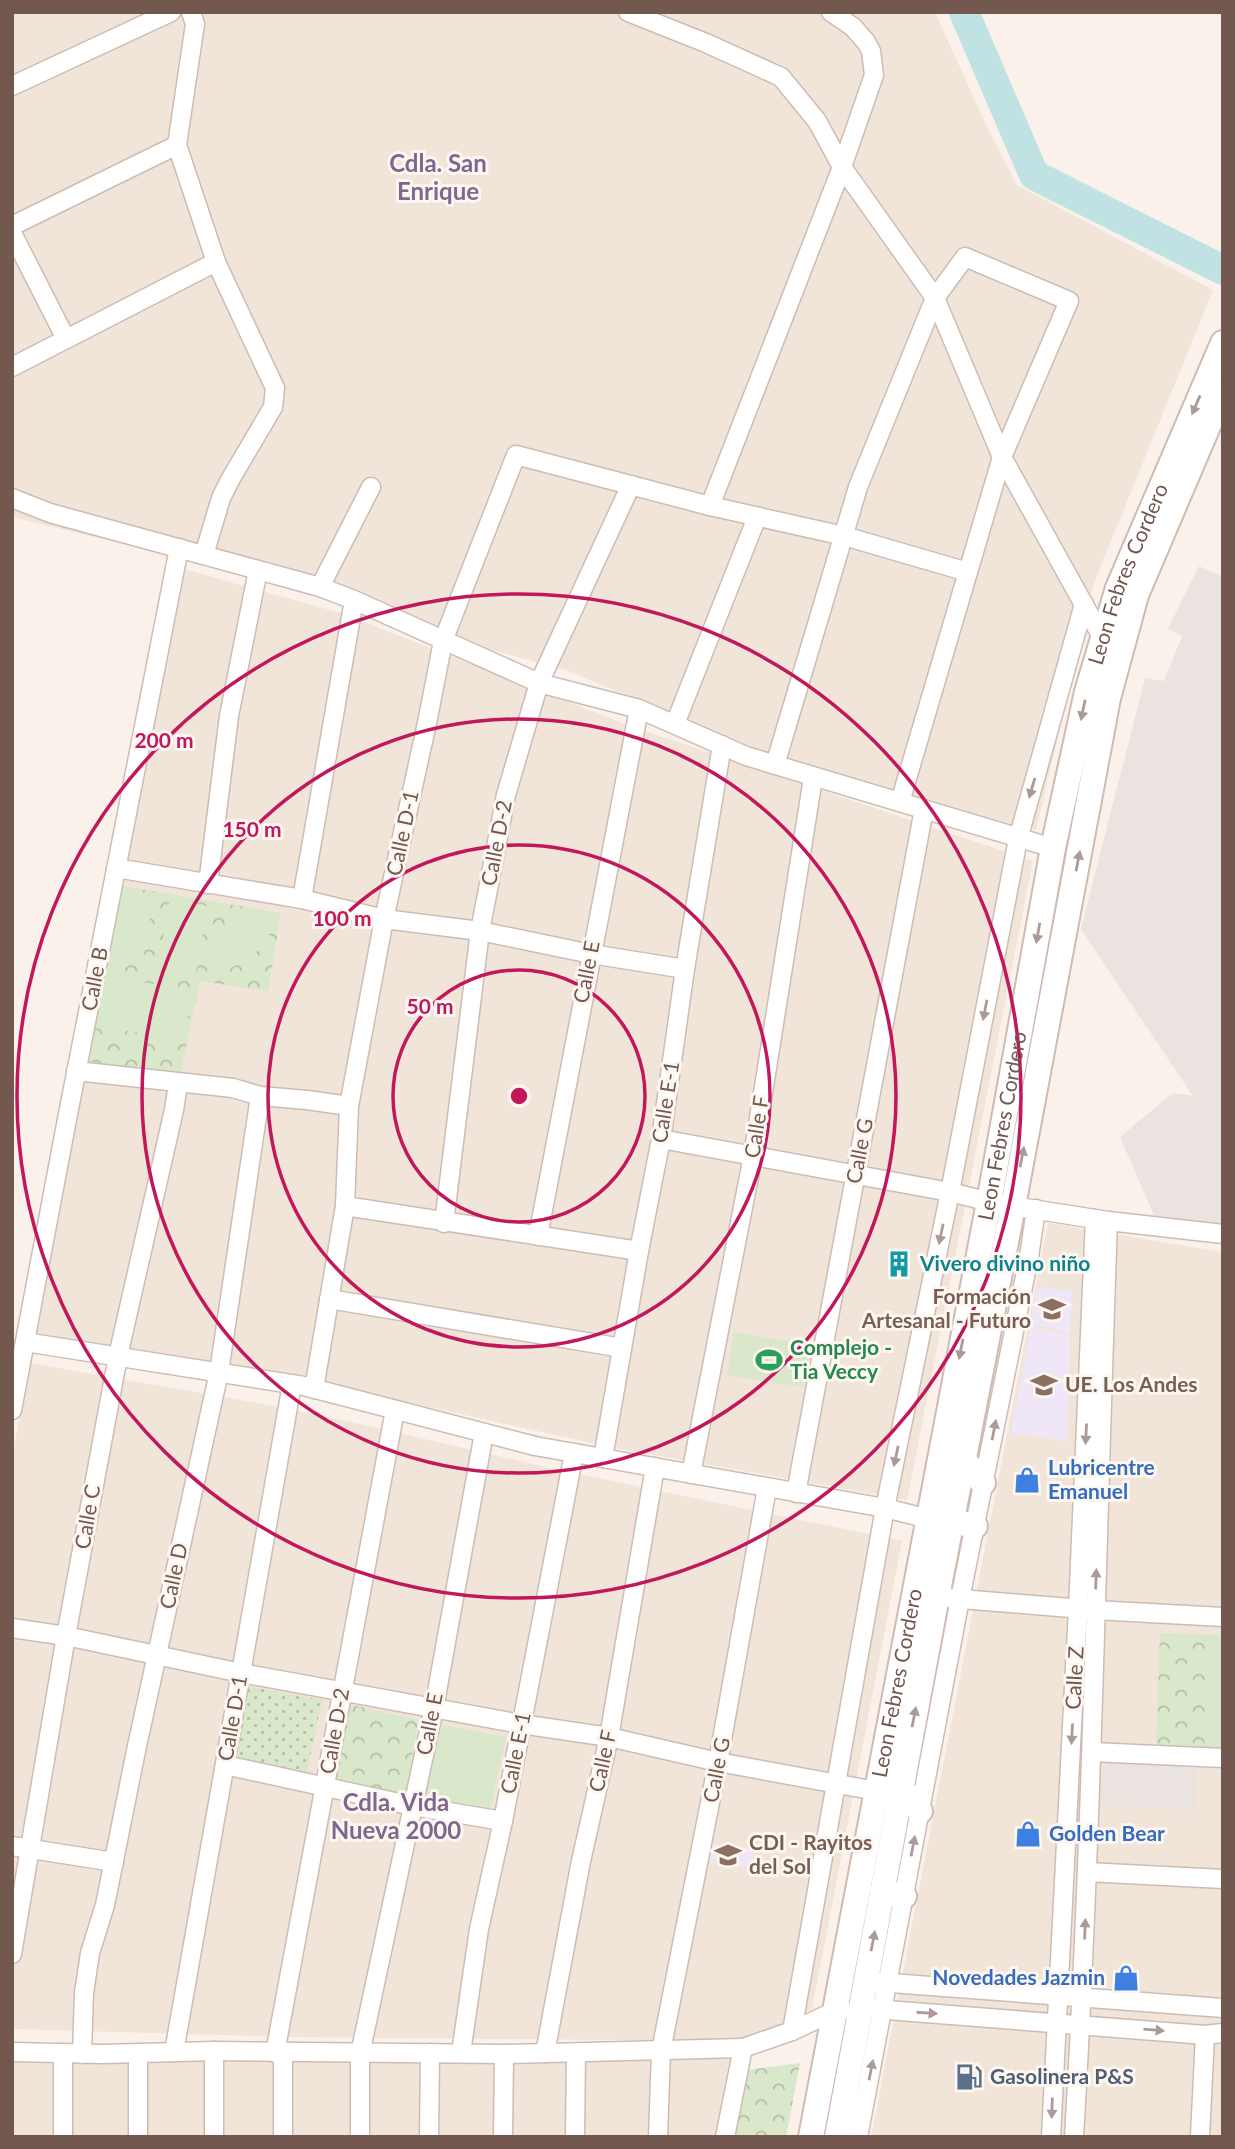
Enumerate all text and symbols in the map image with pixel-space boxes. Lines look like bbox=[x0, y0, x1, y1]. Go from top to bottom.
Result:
district label: Cdla. San Enrique bbox=[389, 148, 487, 205]
one-way arrow bbox=[1190, 395, 1201, 416]
street label: Leon Febres Cordero bbox=[1082, 479, 1172, 667]
one-way arrow bbox=[1078, 699, 1089, 721]
text: 200 m bbox=[134, 727, 194, 752]
one-way arrow bbox=[1027, 778, 1037, 799]
street label: Calle D-1 bbox=[380, 788, 423, 878]
street label: Calle D-2 bbox=[475, 798, 516, 888]
text: 150 m bbox=[222, 816, 282, 841]
one-way arrow bbox=[1072, 850, 1083, 872]
text: 100 m bbox=[312, 905, 372, 930]
one-way arrow bbox=[1032, 922, 1043, 944]
street label: Calle E bbox=[567, 938, 604, 1005]
street label: Calle B bbox=[75, 945, 112, 1013]
text: 50 m bbox=[406, 993, 454, 1018]
one-way arrow bbox=[979, 999, 990, 1021]
street label: Leon Febres Cordero bbox=[972, 1029, 1031, 1222]
street label: Calle E-1 bbox=[646, 1059, 683, 1145]
centre of rings bbox=[507, 1084, 531, 1108]
street label: Calle F bbox=[738, 1094, 773, 1160]
street label: Calle G bbox=[840, 1116, 877, 1186]
one-way arrow bbox=[1017, 1146, 1028, 1168]
one-way arrow bbox=[936, 1223, 947, 1245]
building icon: Vivero divino niño bbox=[884, 1249, 914, 1279]
place label: Vivero divino niño bbox=[919, 1250, 1090, 1275]
place label: Formación Artesanal - Futuro bbox=[861, 1283, 1031, 1332]
school or university icon: Formación Artesanal - Futuro bbox=[1037, 1294, 1067, 1324]
place label: Complejo - Tia Veccy bbox=[790, 1334, 892, 1383]
one-way arrow bbox=[955, 1338, 966, 1360]
sports icon: Complejo - Tia Veccy bbox=[754, 1345, 784, 1375]
school or university icon: UE. Los Andes bbox=[1029, 1370, 1059, 1400]
place label: UE. Los Andes bbox=[1065, 1371, 1198, 1396]
one-way arrow bbox=[989, 1419, 1000, 1441]
one-way arrow bbox=[1080, 1423, 1091, 1445]
one-way arrow bbox=[890, 1445, 901, 1467]
place label: Lubricentre Emanuel bbox=[1048, 1454, 1155, 1503]
shop icon: Lubricentre Emanuel bbox=[1012, 1465, 1042, 1495]
street label: Calle C bbox=[69, 1483, 104, 1551]
street label: Calle D bbox=[153, 1540, 192, 1611]
one-way arrow bbox=[1091, 1568, 1102, 1590]
street label: Leon Febres Cordero bbox=[866, 1586, 926, 1779]
street label: Calle Z bbox=[1059, 1646, 1088, 1710]
street label: Calle D-1 bbox=[212, 1673, 251, 1763]
street label: Calle D-2 bbox=[314, 1686, 353, 1776]
street label: Calle E bbox=[410, 1690, 447, 1757]
one-way arrow bbox=[909, 1706, 920, 1728]
street label: Calle E-1 bbox=[494, 1710, 535, 1796]
one-way arrow bbox=[1066, 1724, 1077, 1746]
street label: Calle F bbox=[583, 1727, 620, 1794]
street label: Calle G bbox=[697, 1735, 734, 1805]
district label: Cdla. Vida Nueva 2000 bbox=[331, 1787, 461, 1844]
shop icon: Golden Bear bbox=[1013, 1819, 1043, 1849]
place label: Golden Bear bbox=[1049, 1820, 1165, 1845]
place label: CDI - Rayitos del Sol bbox=[749, 1829, 872, 1878]
one-way arrow bbox=[908, 1835, 919, 1857]
school or university icon: CDI - Rayitos del Sol bbox=[713, 1840, 743, 1870]
one-way arrow bbox=[1079, 1918, 1090, 1940]
one-way arrow bbox=[867, 1930, 878, 1952]
shop icon: Novedades Jazmin bbox=[1111, 1963, 1141, 1993]
place label: Novedades Jazmin bbox=[932, 1964, 1105, 1989]
one-way arrow bbox=[916, 2008, 938, 2019]
one-way arrow bbox=[1143, 2025, 1165, 2036]
one-way arrow bbox=[865, 2059, 876, 2081]
fuel station icon: Gasolinera P&S bbox=[954, 2062, 984, 2092]
place label: Gasolinera P&S bbox=[990, 2063, 1134, 2088]
one-way arrow bbox=[1047, 2098, 1058, 2120]

